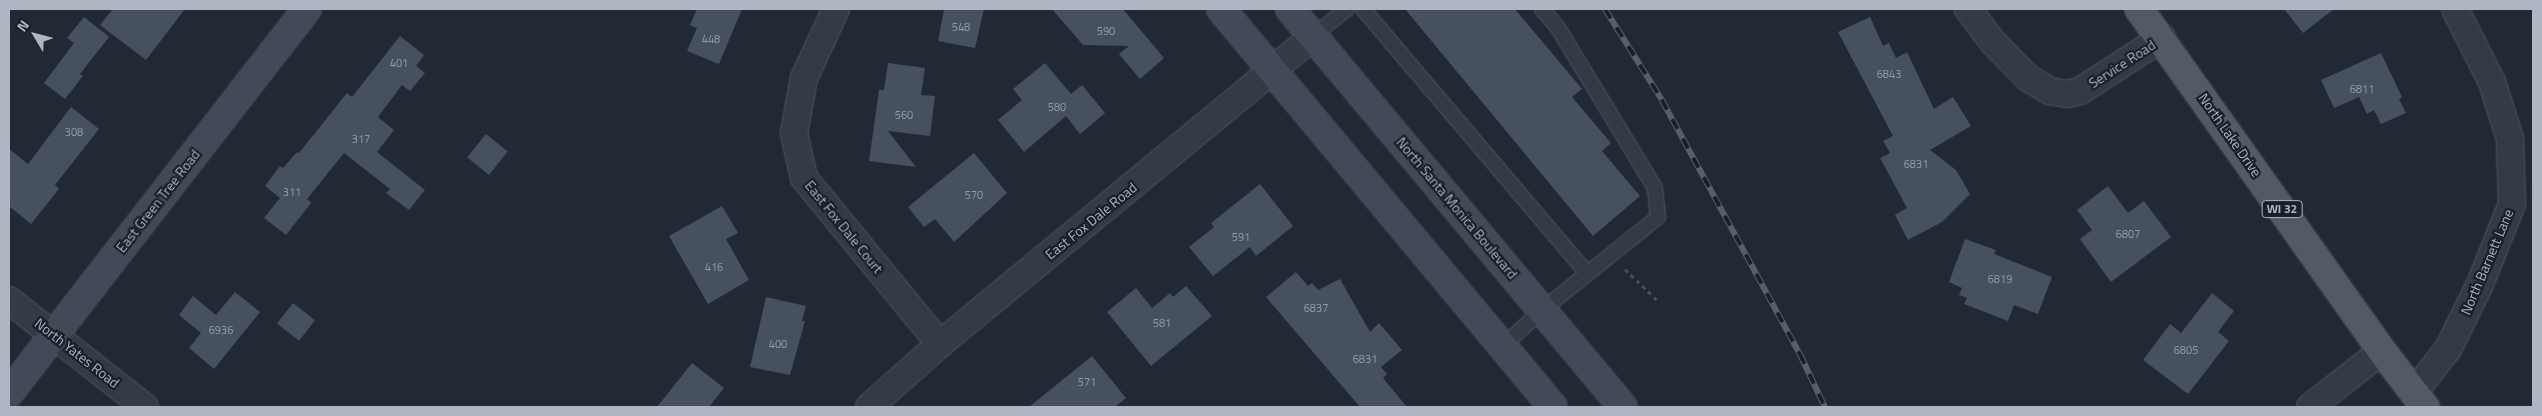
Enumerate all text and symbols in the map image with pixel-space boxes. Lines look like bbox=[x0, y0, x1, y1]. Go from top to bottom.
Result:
north arrow bbox=[10, 10, 60, 60]
text: N bbox=[11, 15, 34, 36]
house number: 548 bbox=[952, 20, 970, 34]
house number: 590 bbox=[1097, 24, 1115, 38]
house number: 448 bbox=[702, 32, 720, 46]
street label: Service Road bbox=[2086, 36, 2158, 92]
house number: 401 bbox=[390, 56, 408, 70]
house number: 6843 bbox=[1877, 67, 1901, 81]
house number: 6811 bbox=[2350, 82, 2374, 96]
street label: North Lake Drive bbox=[2195, 90, 2265, 180]
house number: 580 bbox=[1048, 100, 1066, 114]
house number: 560 bbox=[895, 108, 913, 122]
house number: 308 bbox=[65, 125, 83, 139]
house number: 317 bbox=[352, 132, 370, 146]
street label: North Santa Monica Boulevard bbox=[1393, 134, 1521, 282]
street label: East Green Tree Road bbox=[113, 146, 203, 256]
house number: 6831 bbox=[1904, 157, 1928, 171]
street label: East Fox Dale Court bbox=[801, 177, 887, 277]
street label: East Fox Dale Road bbox=[1042, 179, 1140, 263]
house number: 311 bbox=[283, 185, 301, 199]
house number: 570 bbox=[965, 188, 983, 202]
road number: WI 32 bbox=[2261, 200, 2303, 218]
street label: North Barnett Lane bbox=[2457, 207, 2517, 317]
house number: 6807 bbox=[2116, 227, 2140, 241]
house number: 591 bbox=[1232, 230, 1250, 244]
house number: 416 bbox=[705, 260, 723, 274]
house number: 6819 bbox=[1988, 272, 2012, 286]
house number: 6837 bbox=[1304, 301, 1328, 315]
street label: North Yates Road bbox=[31, 315, 123, 391]
house number: 581 bbox=[1153, 316, 1171, 330]
house number: 6936 bbox=[209, 323, 233, 337]
house number: 400 bbox=[769, 337, 787, 351]
house number: 6805 bbox=[2174, 343, 2198, 357]
house number: 6831 bbox=[1353, 352, 1377, 366]
house number: 571 bbox=[1078, 375, 1096, 389]

